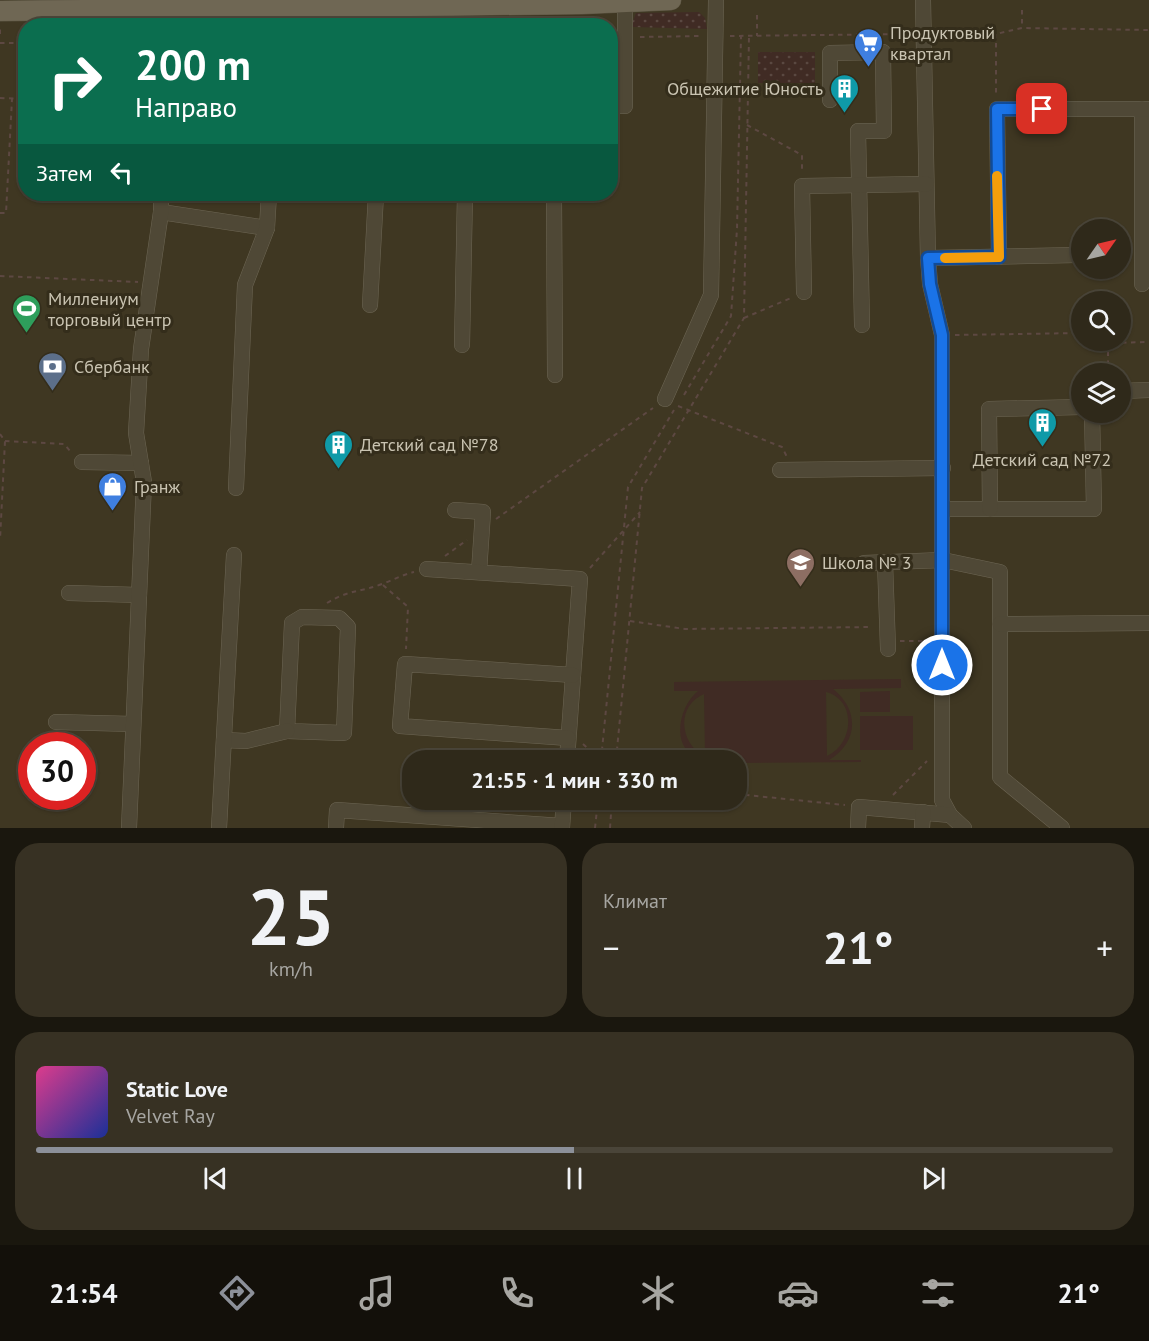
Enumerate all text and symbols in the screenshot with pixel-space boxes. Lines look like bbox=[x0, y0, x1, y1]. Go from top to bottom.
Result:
place label: Продуктовый квартал bbox=[890, 21, 995, 65]
supermarket icon: Продуктовый квартал bbox=[853, 26, 885, 68]
text: 200 m bbox=[135, 37, 251, 92]
icon: right bbox=[36, 42, 114, 120]
building icon: Общежитие Юность bbox=[828, 72, 860, 114]
place label: Общежитие Юность bbox=[667, 77, 823, 100]
pin bbox=[1016, 83, 1067, 134]
text: Направо bbox=[135, 90, 237, 124]
icon: arrive bbox=[1025, 92, 1058, 125]
icon: left bbox=[105, 156, 138, 189]
text: Затем bbox=[36, 159, 93, 187]
north arrow bbox=[1071, 219, 1131, 279]
map controls bbox=[1071, 219, 1131, 423]
place label: Миллениум торговый центр bbox=[48, 287, 171, 331]
button: search bbox=[1071, 291, 1131, 351]
sports icon: Миллениум торговый центр bbox=[11, 292, 43, 334]
bank icon: Сбербанк bbox=[37, 350, 69, 392]
place label: Сбербанк bbox=[74, 355, 150, 378]
button: layers bbox=[1071, 363, 1131, 423]
building icon: Детский сад №72 bbox=[1026, 406, 1058, 448]
building icon: Детский сад №78 bbox=[323, 428, 355, 470]
place label: Детский сад №78 bbox=[360, 433, 498, 456]
place label: Детский сад №72 bbox=[973, 448, 1111, 471]
shop icon: Гранж bbox=[97, 470, 129, 512]
place label: Гранж bbox=[134, 475, 180, 498]
school or university icon: Школа № 3 bbox=[785, 546, 817, 588]
place label: Школа № 3 bbox=[822, 551, 912, 574]
position arrow bbox=[910, 633, 974, 697]
speed limit sign: 30 bbox=[18, 732, 96, 810]
text: 21:55 · 1 мин · 330 m bbox=[471, 766, 678, 794]
text: 25 bbox=[247, 866, 335, 967]
text: Климат bbox=[603, 888, 667, 914]
text: 21° bbox=[823, 918, 893, 976]
text: − bbox=[603, 926, 620, 969]
text: + bbox=[1096, 926, 1113, 969]
text: km/h bbox=[269, 956, 313, 982]
text: Static Love bbox=[126, 1075, 228, 1103]
text: Velvet Ray bbox=[126, 1103, 215, 1129]
icon: previous bbox=[199, 1162, 232, 1195]
icon: pause bbox=[558, 1162, 591, 1195]
icon: next bbox=[917, 1162, 950, 1195]
icon: directions bbox=[216, 1272, 258, 1314]
icon: music bbox=[356, 1272, 398, 1314]
icon: phone bbox=[496, 1272, 538, 1314]
icon: climate bbox=[637, 1272, 679, 1314]
icon: car bbox=[777, 1272, 819, 1314]
icon: filters bbox=[917, 1272, 959, 1314]
text: 21:54 bbox=[49, 1276, 118, 1310]
text: 21° bbox=[1057, 1276, 1100, 1310]

